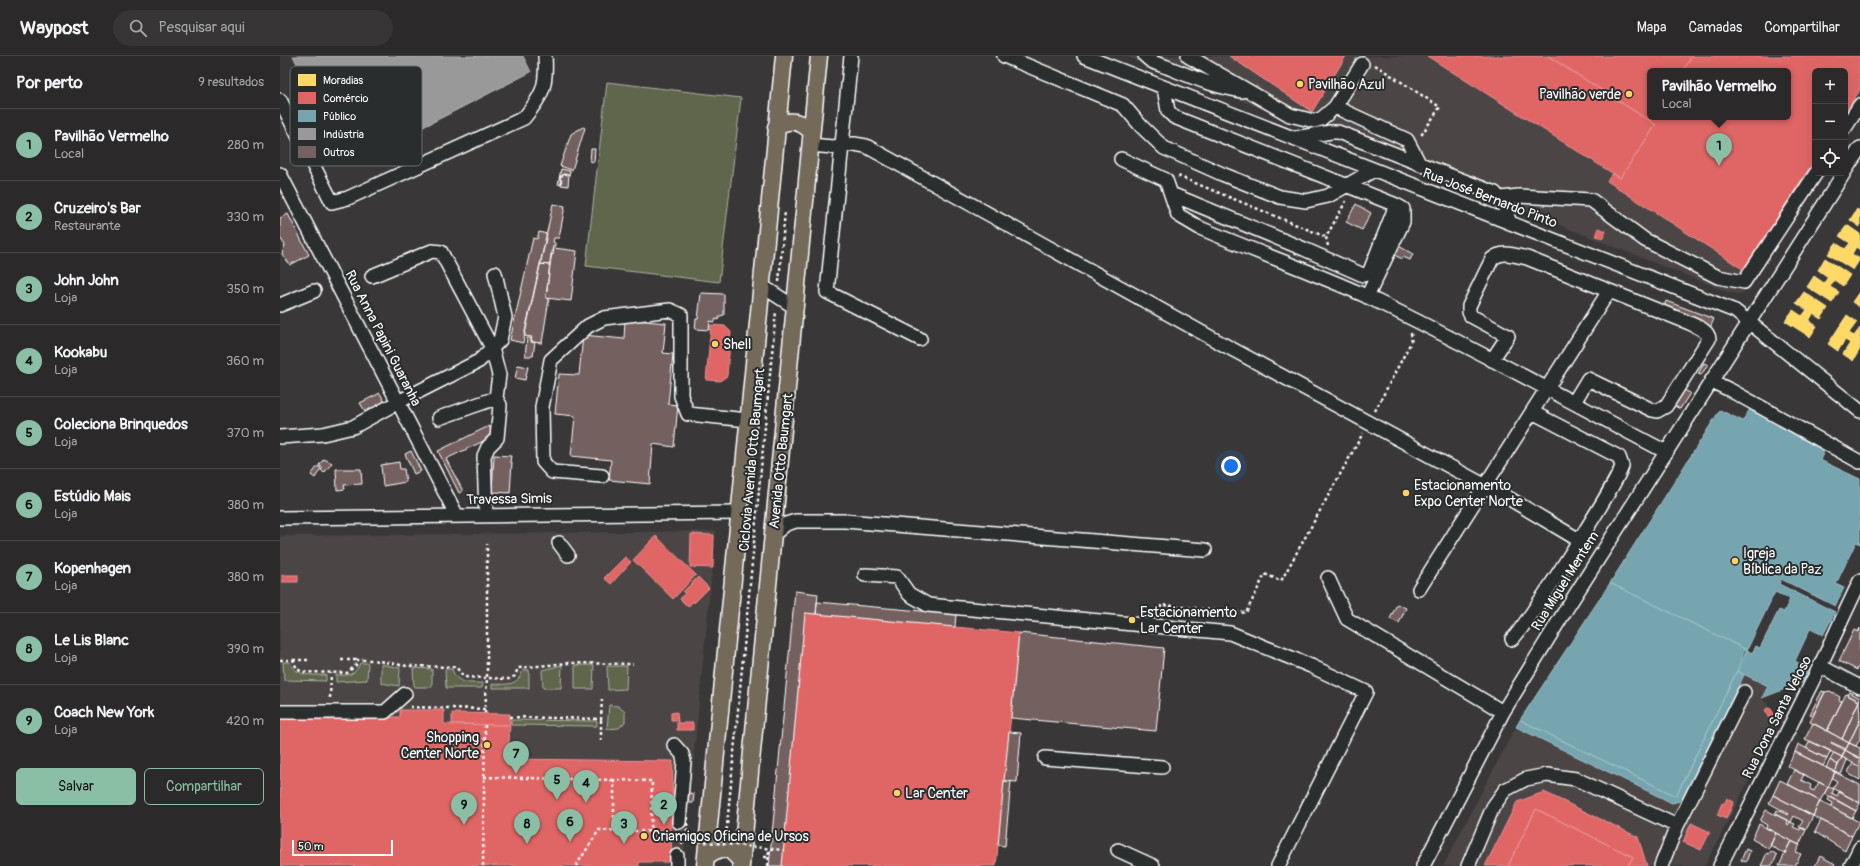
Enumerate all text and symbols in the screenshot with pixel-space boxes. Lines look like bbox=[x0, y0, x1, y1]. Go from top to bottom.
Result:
search box bbox=[113, 10, 393, 46]
text: Waypost bbox=[20, 16, 89, 40]
icon: search bbox=[127, 17, 149, 39]
text: Pesquisar aqui bbox=[159, 18, 245, 37]
text: Mapa bbox=[1637, 19, 1666, 36]
text: Camadas bbox=[1688, 19, 1742, 36]
text: Compartilhar bbox=[1764, 19, 1840, 36]
legend bbox=[290, 66, 422, 166]
popup bbox=[1647, 68, 1791, 120]
map controls bbox=[1812, 68, 1848, 176]
button: + bbox=[1812, 68, 1848, 104]
text: Por perto bbox=[16, 72, 83, 93]
text: 9 resultados bbox=[198, 74, 264, 90]
text: Moradias bbox=[323, 74, 363, 87]
place label: Pavilhão Azul bbox=[1308, 76, 1385, 93]
text: Pavilhão Vermelho bbox=[1662, 77, 1776, 96]
marker: Pavilhão Azul bbox=[1295, 79, 1305, 89]
place label: Pavilhão verde bbox=[1539, 86, 1621, 103]
marker: Pavilhão verde bbox=[1624, 89, 1634, 99]
text: Comércio bbox=[323, 92, 368, 105]
text: Local bbox=[1662, 96, 1692, 112]
button: − bbox=[1812, 104, 1848, 140]
text: Público bbox=[323, 110, 356, 123]
text: Pavilhão Vermelho bbox=[54, 127, 169, 146]
text: Indústria bbox=[323, 128, 364, 141]
pin: 1 bbox=[1706, 133, 1732, 166]
text: 1 bbox=[26, 137, 32, 153]
text: 280 m bbox=[227, 137, 264, 153]
button: locate bbox=[1812, 140, 1848, 176]
text: Local bbox=[54, 146, 84, 162]
text: Outros bbox=[323, 146, 355, 159]
street label: Rua José Bernardo Pinto bbox=[1420, 164, 1560, 232]
text: Cruzeiro's Bar bbox=[54, 199, 141, 218]
text: 2 bbox=[25, 209, 33, 225]
text: 330 m bbox=[226, 209, 264, 225]
text: Restaurante bbox=[54, 218, 120, 234]
street label: Rua Anna Papini Guaranha bbox=[341, 267, 425, 409]
text: John John bbox=[54, 271, 119, 290]
text: 3 bbox=[25, 281, 33, 297]
text: 350 m bbox=[226, 281, 264, 297]
text: Loja bbox=[54, 290, 77, 306]
place label: Shell bbox=[723, 336, 751, 353]
marker: Shell bbox=[710, 339, 720, 349]
text: Kookabu bbox=[54, 343, 107, 362]
text: 4 bbox=[25, 353, 33, 369]
text: 360 m bbox=[226, 353, 264, 369]
text: Loja bbox=[54, 362, 77, 378]
street label: Ciclovia Avenida Otto Baumgart bbox=[736, 367, 768, 552]
street label: Avenida Otto Baumgart bbox=[765, 392, 797, 530]
text: Coleciona Brinquedos bbox=[54, 415, 188, 434]
text: 5 bbox=[25, 425, 33, 441]
text: 370 m bbox=[227, 425, 264, 441]
text: Loja bbox=[54, 434, 77, 450]
your location bbox=[1221, 456, 1241, 476]
place label: Estacionamento Expo Center Norte bbox=[1414, 477, 1523, 510]
text: Estúdio Mais bbox=[54, 487, 131, 506]
marker: Estacionamento Expo Center Norte bbox=[1401, 488, 1411, 498]
street label: Travessa Simis bbox=[466, 490, 553, 508]
text: 6 bbox=[25, 497, 33, 513]
text: 380 m bbox=[227, 497, 264, 513]
text: Loja bbox=[54, 506, 77, 522]
street label: Rua Miguel Mentem bbox=[1528, 528, 1602, 634]
place label: Igreja Bíblica da Paz bbox=[1743, 545, 1822, 578]
marker: Igreja Bíblica da Paz bbox=[1730, 556, 1740, 566]
text: Kopenhagen bbox=[54, 559, 131, 578]
text: 7 bbox=[26, 569, 32, 585]
text: 380 m bbox=[227, 569, 264, 585]
text: Loja bbox=[54, 578, 77, 594]
place label: Estacionamento Lar Center bbox=[1140, 604, 1238, 637]
marker: Estacionamento Lar Center bbox=[1127, 615, 1137, 625]
text: Le Lis Blanc bbox=[54, 631, 129, 650]
text: 8 bbox=[26, 641, 32, 657]
text: 390 m bbox=[227, 641, 264, 657]
text: Loja bbox=[54, 650, 77, 666]
street label: Rua Dona Santa Veloso bbox=[1739, 652, 1816, 781]
text: Coach New York bbox=[54, 703, 154, 722]
text: 9 bbox=[26, 713, 32, 729]
text: 420 m bbox=[226, 713, 264, 729]
text: Loja bbox=[54, 722, 77, 738]
place label: Shopping Center Norte bbox=[401, 729, 479, 762]
marker: Shopping Center Norte bbox=[482, 740, 492, 750]
pin: 7 bbox=[503, 741, 529, 774]
pin: 5 bbox=[544, 767, 570, 800]
button: Salvar bbox=[16, 768, 136, 805]
button: Compartilhar bbox=[144, 768, 264, 805]
pin: 4 bbox=[573, 770, 599, 803]
place label: Lar Center bbox=[905, 785, 968, 802]
marker: Lar Center bbox=[892, 788, 902, 798]
pin: 9 bbox=[451, 792, 477, 825]
pin: 2 bbox=[651, 792, 677, 825]
pin: 6 bbox=[557, 809, 583, 842]
pin: 8 bbox=[514, 811, 540, 844]
pin: 3 bbox=[611, 811, 637, 844]
place label: Criamigos Oficina de Ursos bbox=[652, 828, 809, 845]
marker: Criamigos Oficina de Ursos bbox=[639, 831, 649, 841]
scale bar bbox=[292, 838, 393, 857]
text: 50 m bbox=[298, 840, 324, 853]

